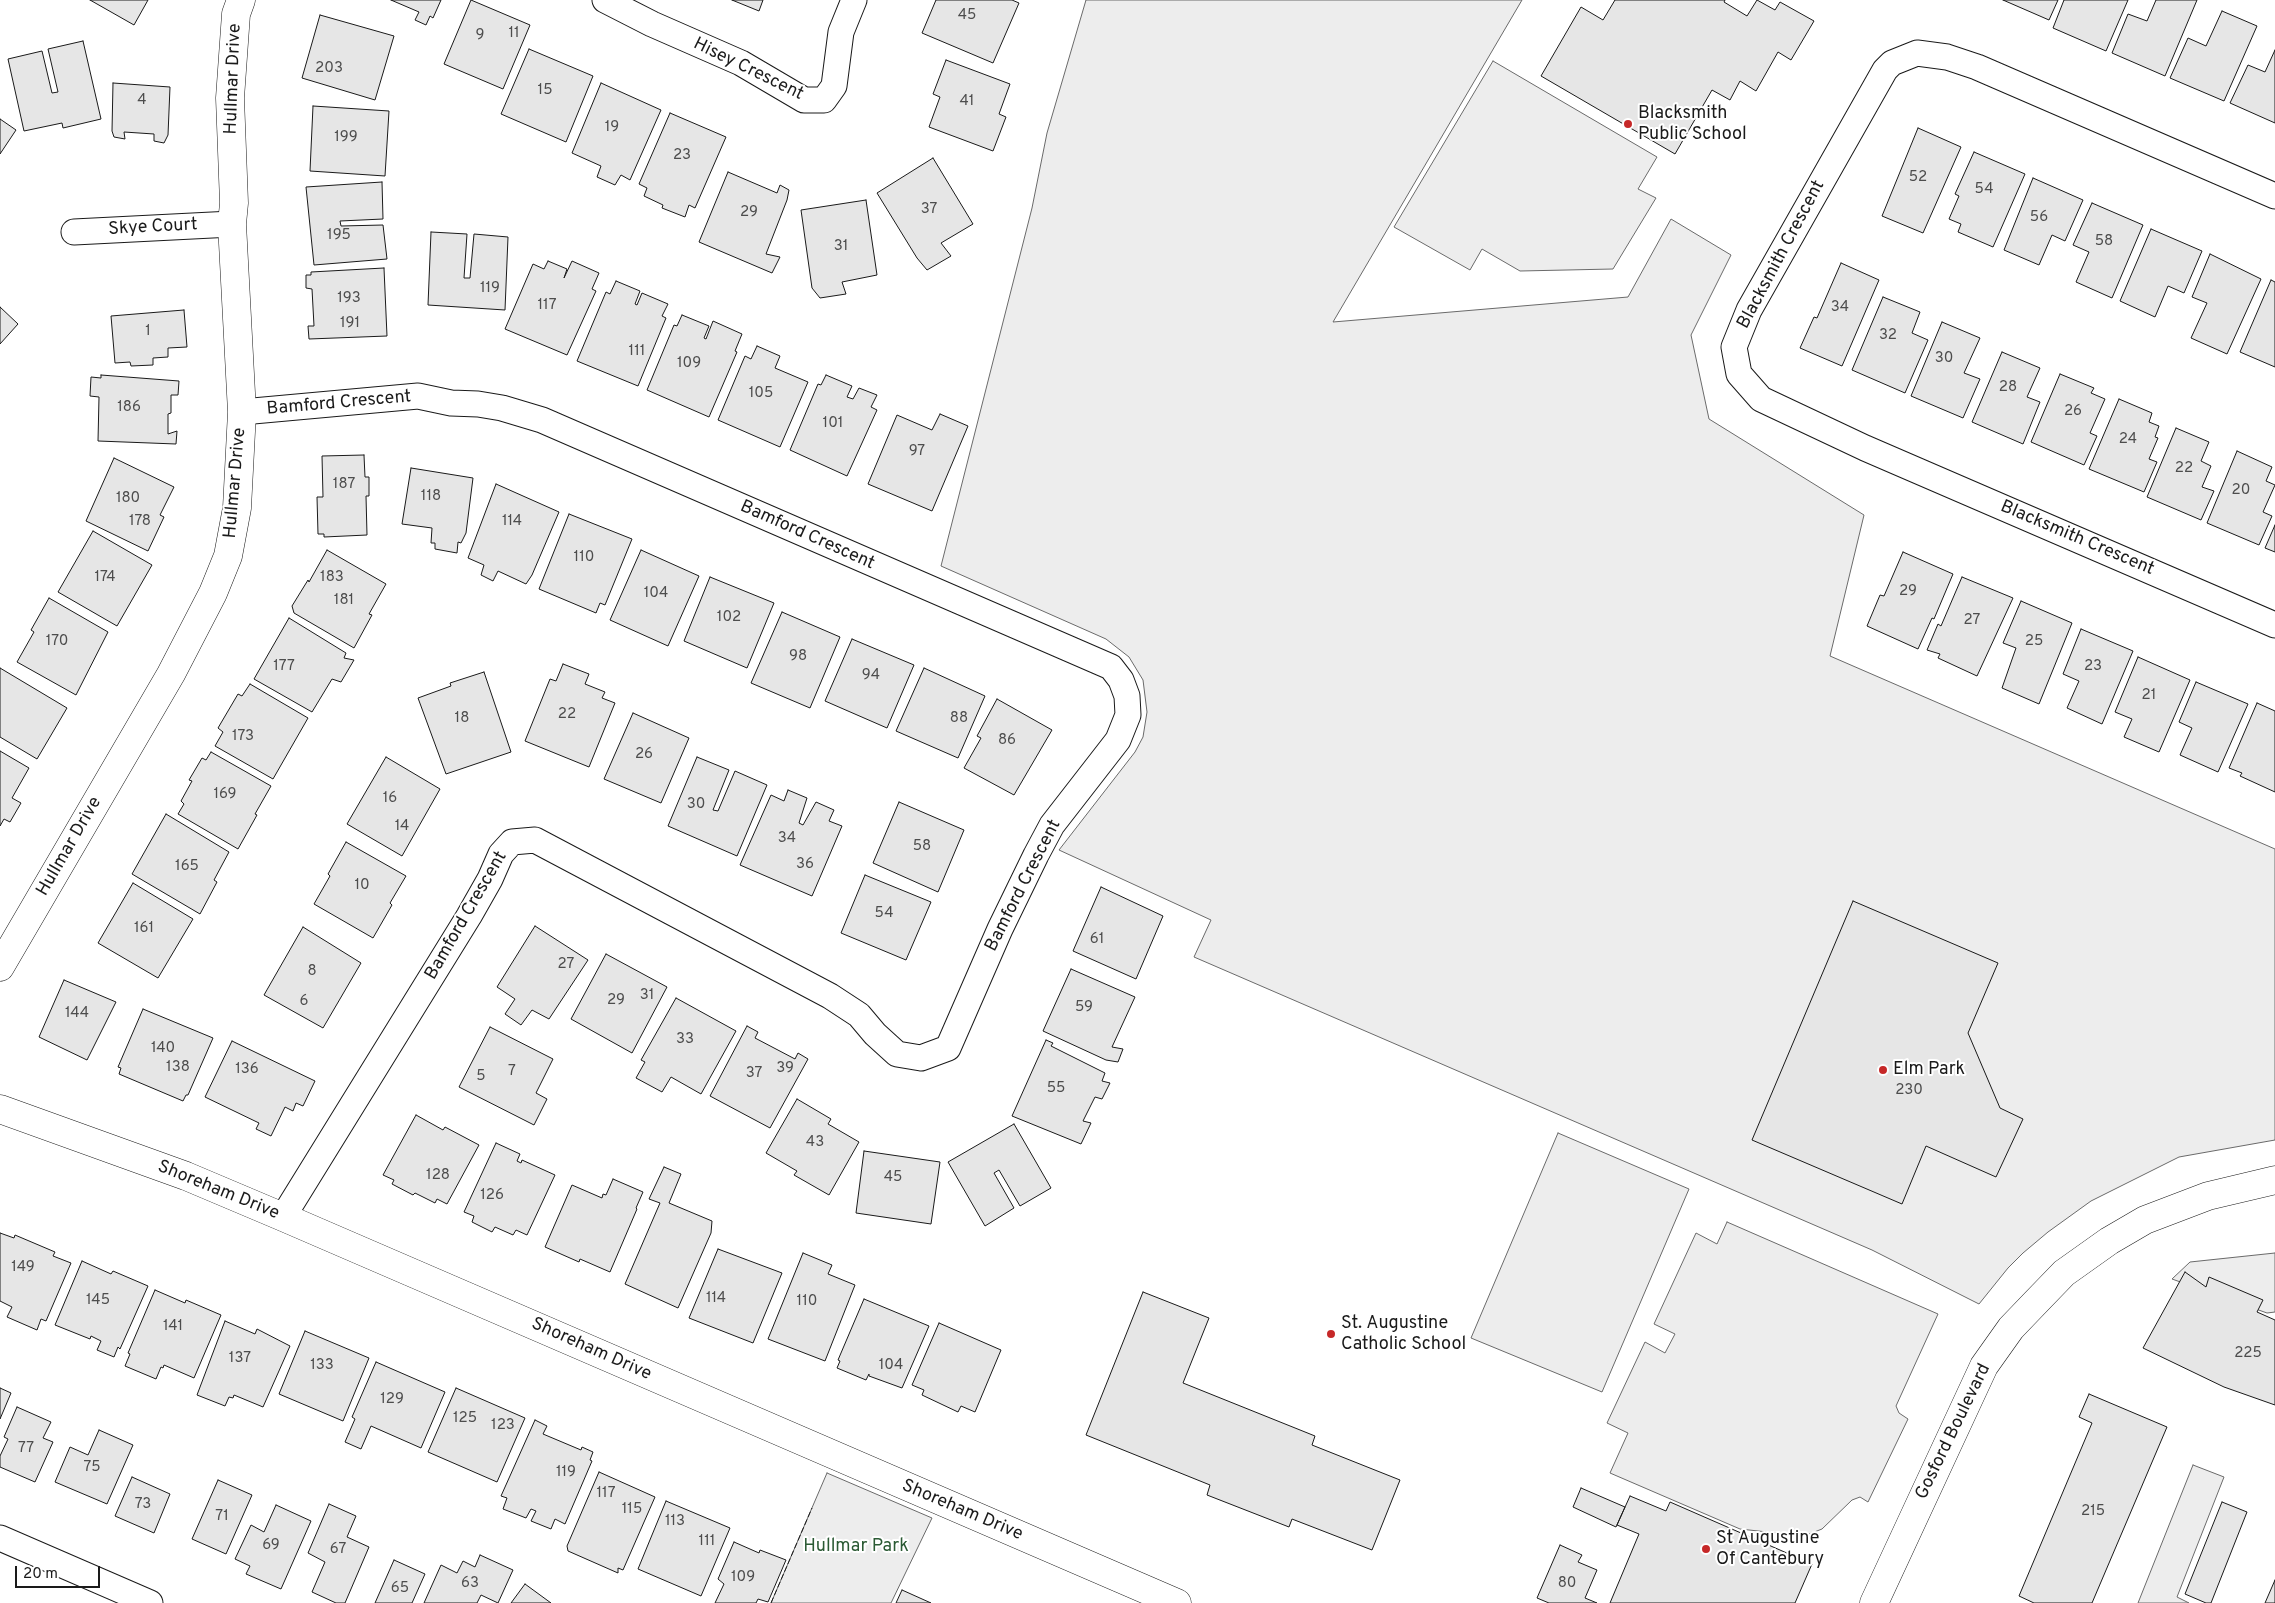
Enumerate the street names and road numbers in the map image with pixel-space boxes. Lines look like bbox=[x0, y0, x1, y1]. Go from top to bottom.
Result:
street label: Hullmar Drive bbox=[221, 23, 247, 135]
street label: Hisey Crescent bbox=[689, 34, 807, 106]
street label: Blacksmith Crescent bbox=[1734, 177, 1830, 333]
street label: Skye Court bbox=[108, 215, 198, 241]
street label: Bamford Crescent bbox=[266, 387, 412, 421]
street label: Hullmar Drive bbox=[220, 427, 252, 539]
street label: Bamford Crescent bbox=[736, 497, 878, 575]
street label: Blacksmith Crescent bbox=[1997, 497, 2157, 581]
street label: Hullmar Drive bbox=[33, 794, 107, 900]
street label: Bamford Crescent bbox=[981, 817, 1067, 955]
street label: Bamford Crescent bbox=[421, 848, 513, 984]
street label: Shoreham Drive bbox=[154, 1157, 282, 1225]
street label: Shoreham Drive bbox=[527, 1314, 655, 1386]
street label: Gosford Boulevard bbox=[1912, 1361, 1996, 1503]
street label: Shoreham Drive bbox=[898, 1476, 1026, 1546]

